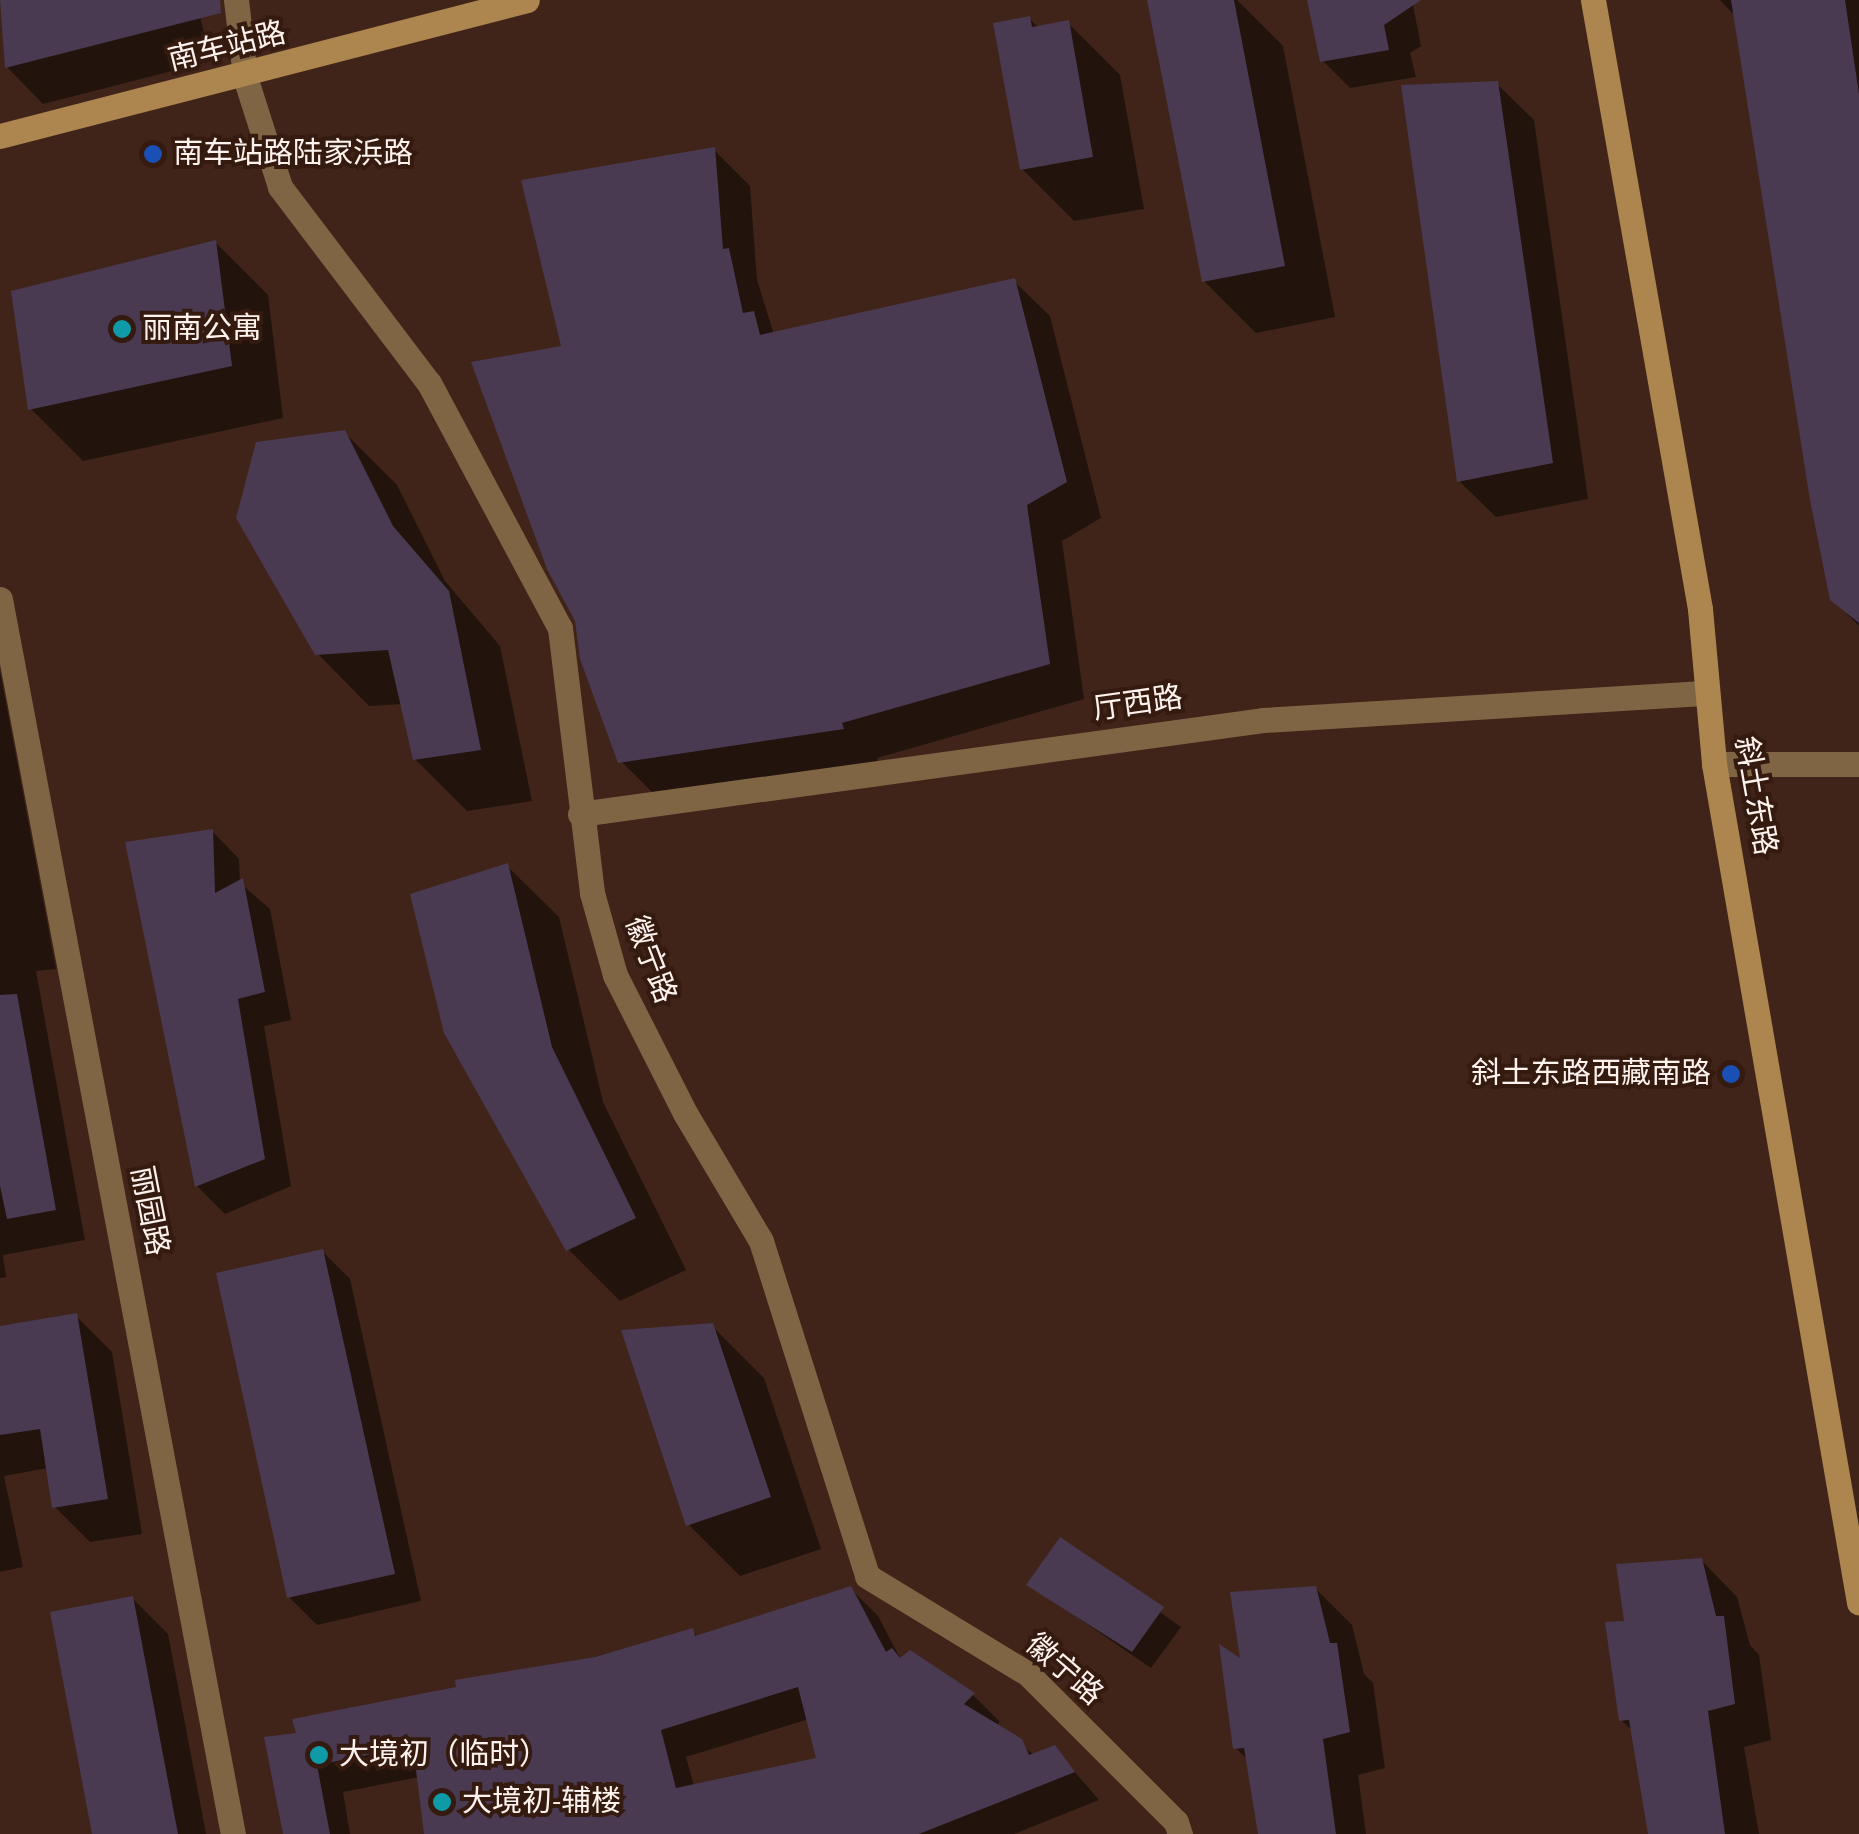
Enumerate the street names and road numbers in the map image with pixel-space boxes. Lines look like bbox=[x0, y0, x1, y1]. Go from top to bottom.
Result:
street label: 南车站路 bbox=[164, 15, 290, 79]
street label: 厅西路 bbox=[1091, 680, 1185, 728]
street label: 斜土东路 bbox=[1727, 734, 1783, 858]
street label: 徽宁路 bbox=[617, 912, 683, 1008]
street label: 丽园路 bbox=[123, 1163, 175, 1259]
street label: 徽宁路 bbox=[1018, 1627, 1110, 1713]

